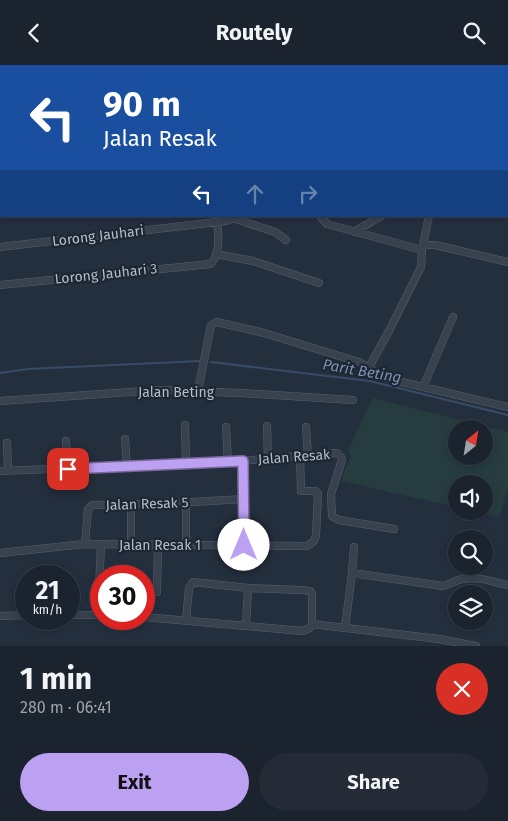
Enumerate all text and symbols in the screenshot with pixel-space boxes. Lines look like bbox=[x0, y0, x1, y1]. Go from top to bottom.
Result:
icon: back bbox=[20, 19, 48, 47]
text: Routely bbox=[216, 19, 292, 46]
icon: search bbox=[460, 19, 488, 47]
text: 90 m bbox=[103, 83, 181, 125]
icon: left bbox=[20, 85, 85, 150]
text: Jalan Resak bbox=[103, 125, 217, 152]
icon: left bbox=[188, 180, 216, 208]
icon: ahead bbox=[241, 180, 269, 208]
icon: right bbox=[294, 180, 322, 208]
street label: Lorong Jauhari bbox=[51, 222, 145, 250]
street label: Lorong Jauhari 3 bbox=[54, 260, 158, 288]
water label: Parit Beting bbox=[321, 355, 403, 387]
street label: Jalan Beting bbox=[138, 384, 215, 401]
north arrow bbox=[448, 420, 492, 465]
map controls bbox=[448, 420, 493, 630]
street label: Jalan Resak bbox=[257, 446, 332, 468]
pin bbox=[47, 448, 89, 490]
icon: arrive bbox=[54, 455, 82, 483]
button: sound bbox=[448, 475, 493, 520]
street label: Jalan Resak 5 bbox=[105, 494, 189, 514]
position arrow bbox=[217, 518, 269, 570]
button: search bbox=[448, 530, 493, 575]
street label: Jalan Resak 1 bbox=[119, 537, 201, 554]
speed limit sign: 30 bbox=[90, 565, 155, 630]
text: 21 bbox=[36, 576, 59, 606]
button: layers bbox=[448, 585, 493, 630]
text: km/h bbox=[33, 603, 62, 617]
text: 1 min bbox=[20, 661, 92, 697]
button: close bbox=[436, 663, 488, 715]
text: 280 m · 06:41 bbox=[20, 698, 112, 717]
button: Exit bbox=[20, 753, 249, 811]
button: Share bbox=[259, 753, 488, 811]

